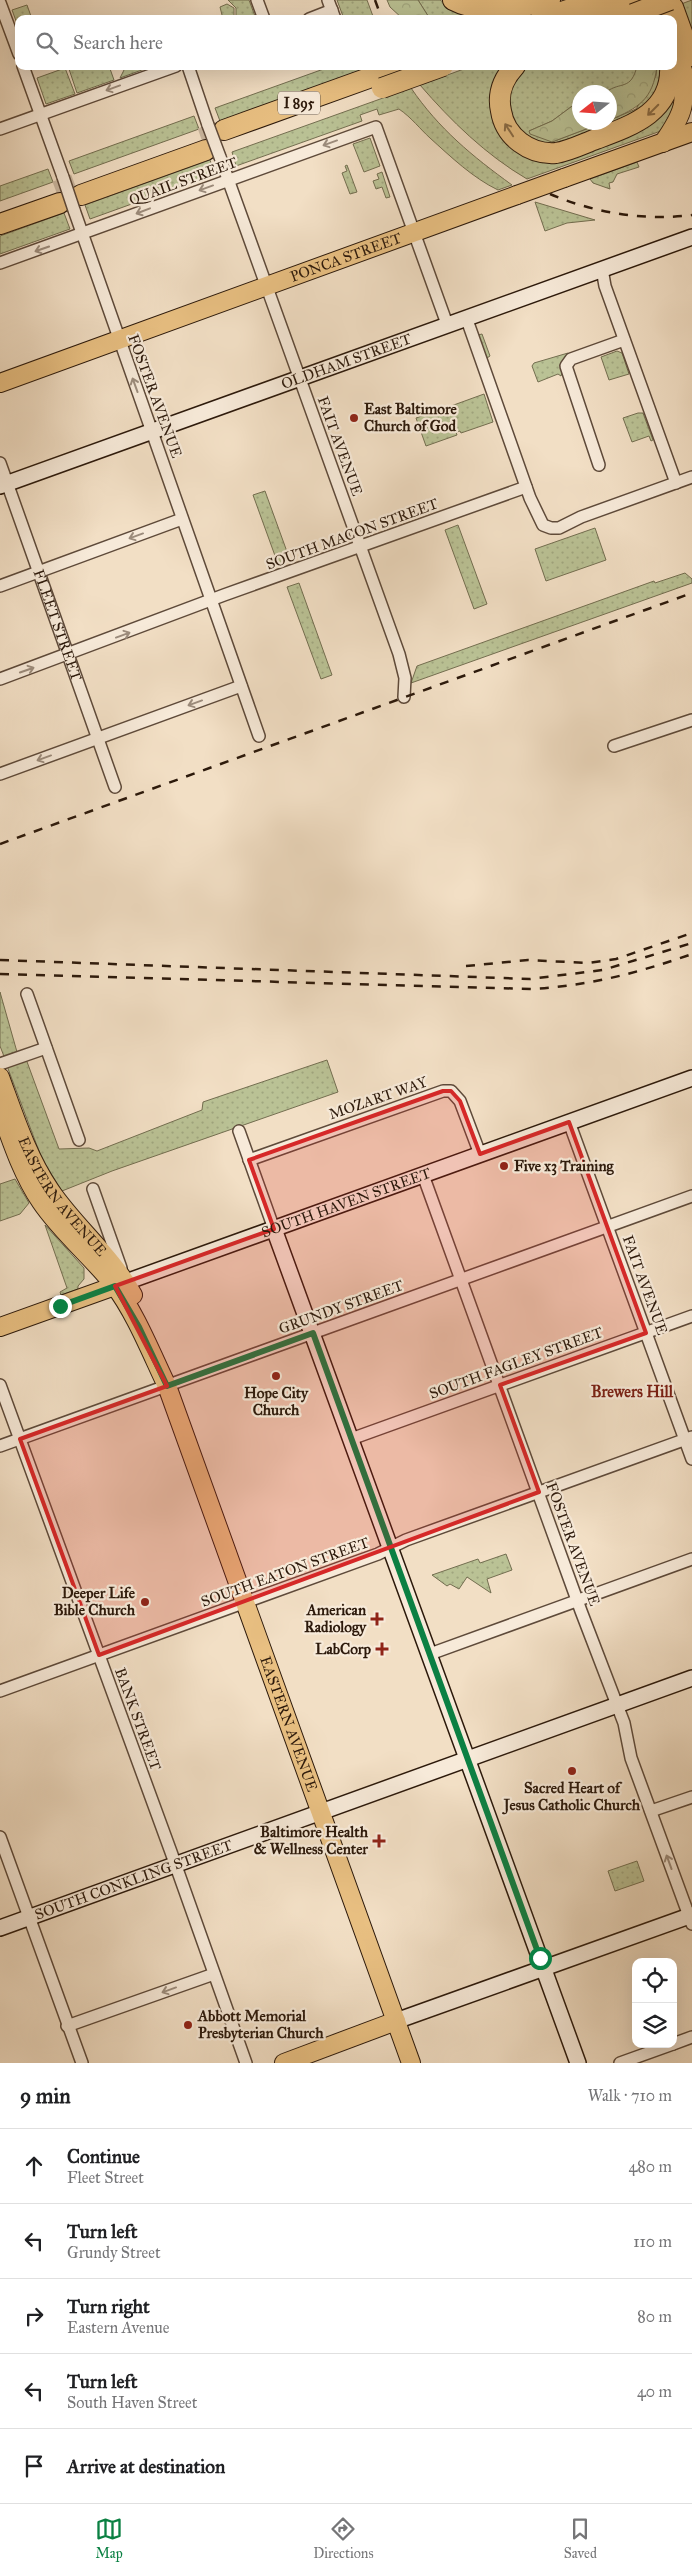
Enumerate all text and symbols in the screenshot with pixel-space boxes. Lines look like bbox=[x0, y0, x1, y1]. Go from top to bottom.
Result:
search box bbox=[15, 15, 677, 70]
icon: search bbox=[33, 29, 61, 57]
text: Search here bbox=[73, 31, 163, 54]
one-way arrow bbox=[106, 84, 122, 94]
north arrow bbox=[572, 85, 617, 130]
road number: I 895 bbox=[278, 92, 320, 115]
one-way arrow bbox=[647, 104, 659, 116]
one-way arrow bbox=[504, 123, 514, 137]
one-way arrow bbox=[323, 139, 338, 148]
street label: QUAIL STREET bbox=[126, 153, 240, 209]
one-way arrow bbox=[199, 184, 214, 193]
one-way arrow bbox=[136, 207, 152, 216]
street label: PONCA STREET bbox=[288, 229, 404, 286]
one-way arrow bbox=[34, 245, 50, 254]
street label: OLDHAM STREET bbox=[279, 330, 414, 393]
street label: FOSTER AVENUE bbox=[124, 332, 186, 460]
one-way arrow bbox=[130, 378, 139, 394]
street label: FAIT AVENUE bbox=[314, 394, 366, 498]
place label: East Baltimore Church of God bbox=[364, 400, 457, 435]
marker: East Baltimore Church of God bbox=[348, 412, 360, 424]
street label: SOUTH MACON STREET bbox=[263, 494, 441, 574]
one-way arrow bbox=[129, 532, 145, 541]
street label: FLEET STREET bbox=[29, 567, 86, 683]
one-way arrow bbox=[115, 630, 130, 639]
one-way arrow bbox=[19, 665, 35, 674]
one-way arrow bbox=[188, 699, 204, 708]
one-way arrow bbox=[36, 754, 52, 763]
street label: MOZART WAY bbox=[326, 1073, 430, 1123]
street label: EASTERN AVENUE bbox=[14, 1134, 111, 1260]
place label: Five x3 Training bbox=[514, 1157, 615, 1176]
marker: Five x3 Training bbox=[498, 1160, 510, 1172]
street label: SOUTH HAVEN STREET bbox=[259, 1164, 433, 1241]
street label: FAIT AVENUE bbox=[619, 1233, 671, 1337]
street label: GRUNDY STREET bbox=[276, 1276, 406, 1338]
route end bbox=[49, 1295, 72, 1318]
street label: SOUTH FAGLEY STREET bbox=[427, 1323, 605, 1403]
marker: Hope City Church bbox=[270, 1370, 282, 1382]
district label: Brewers Hill bbox=[591, 1382, 674, 1401]
place label: Hope City Church bbox=[244, 1384, 309, 1419]
street label: FOSTER AVENUE bbox=[542, 1480, 604, 1608]
street label: SOUTH EATON STREET bbox=[199, 1533, 371, 1611]
place label: Deeper Life Bible Church bbox=[54, 1584, 136, 1619]
marker: Deeper Life Bible Church bbox=[139, 1596, 151, 1608]
place label: American Radiology bbox=[304, 1601, 367, 1637]
marker: American Radiology bbox=[370, 1612, 384, 1626]
place label: LabCorp bbox=[315, 1640, 371, 1659]
marker: LabCorp bbox=[375, 1642, 389, 1656]
street label: EASTERN AVENUE bbox=[256, 1654, 322, 1794]
street label: BANK STREET bbox=[111, 1665, 165, 1773]
marker: Sacred Heart of Jesus Catholic Church bbox=[566, 1765, 578, 1777]
place label: Sacred Heart of Jesus Catholic Church bbox=[502, 1779, 641, 1815]
place label: Baltimore Health & Wellness Center bbox=[254, 1823, 369, 1858]
marker: Baltimore Health & Wellness Center bbox=[372, 1834, 386, 1848]
street label: SOUTH CONKLING STREET bbox=[32, 1836, 235, 1924]
one-way arrow bbox=[664, 1855, 673, 1870]
route start bbox=[529, 1947, 552, 1970]
map controls bbox=[632, 1958, 677, 2048]
button: locate bbox=[632, 1958, 677, 2003]
one-way arrow bbox=[161, 1986, 177, 1995]
button: layers bbox=[632, 2003, 677, 2048]
place label: Abbott Memorial Presbyterian Church bbox=[197, 2007, 324, 2043]
marker: Abbott Memorial Presbyterian Church bbox=[182, 2019, 194, 2031]
text: 9 min bbox=[20, 2083, 71, 2109]
text: Walk · 710 m bbox=[588, 2086, 672, 2105]
text: Continue bbox=[67, 2145, 140, 2168]
icon: ahead bbox=[20, 2152, 48, 2180]
text: 480 m bbox=[628, 2157, 672, 2176]
text: Fleet Street bbox=[67, 2168, 144, 2187]
text: Turn left bbox=[67, 2220, 137, 2243]
icon: left bbox=[20, 2227, 48, 2255]
text: 110 m bbox=[633, 2232, 672, 2251]
text: Grundy Street bbox=[67, 2243, 161, 2262]
text: Turn right bbox=[67, 2295, 150, 2318]
icon: right bbox=[20, 2302, 48, 2330]
text: 80 m bbox=[637, 2307, 672, 2326]
text: Eastern Avenue bbox=[67, 2318, 170, 2337]
text: Turn left bbox=[67, 2370, 137, 2393]
icon: left bbox=[20, 2377, 48, 2405]
text: 40 m bbox=[637, 2382, 672, 2401]
text: South Haven Street bbox=[67, 2393, 197, 2412]
icon: arrive bbox=[20, 2452, 48, 2480]
text: Arrive at destination bbox=[67, 2455, 225, 2478]
tab: Map bbox=[95, 2515, 123, 2562]
tab: Directions bbox=[313, 2515, 374, 2562]
tab: Saved bbox=[564, 2515, 597, 2562]

